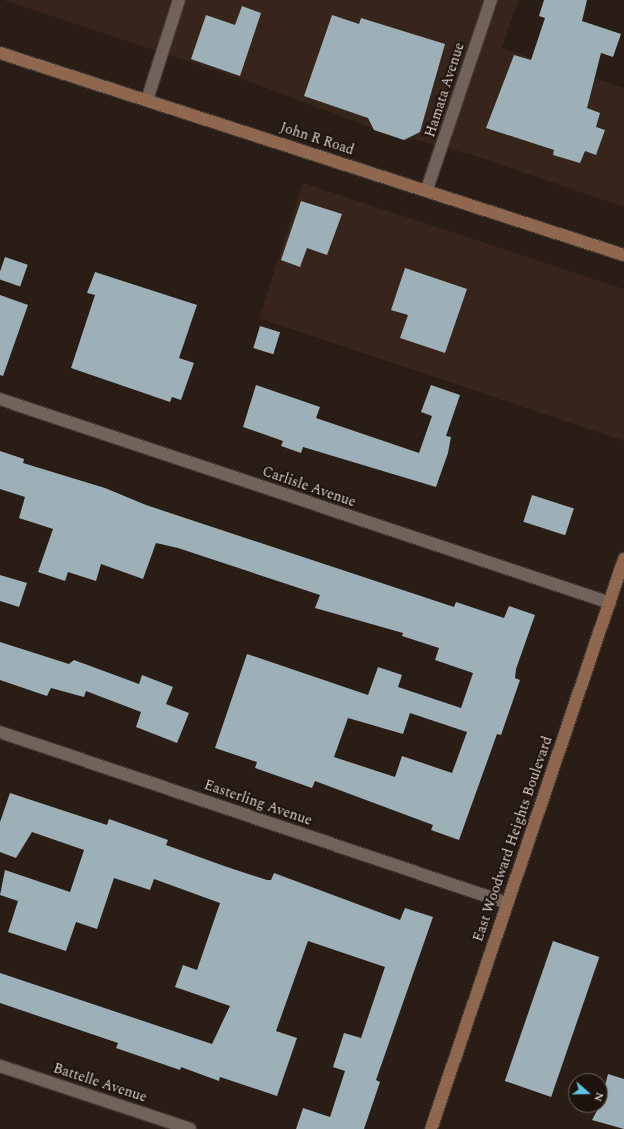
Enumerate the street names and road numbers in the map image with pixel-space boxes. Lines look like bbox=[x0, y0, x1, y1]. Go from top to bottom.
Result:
street label: Hamata Avenue bbox=[422, 41, 468, 139]
street label: John R Road bbox=[278, 119, 356, 159]
street label: Carlisle Avenue bbox=[260, 463, 358, 511]
street label: East Woodward Heights Boulevard bbox=[470, 734, 556, 944]
street label: Easterling Avenue bbox=[202, 777, 314, 829]
street label: Battelle Avenue bbox=[51, 1060, 149, 1106]

